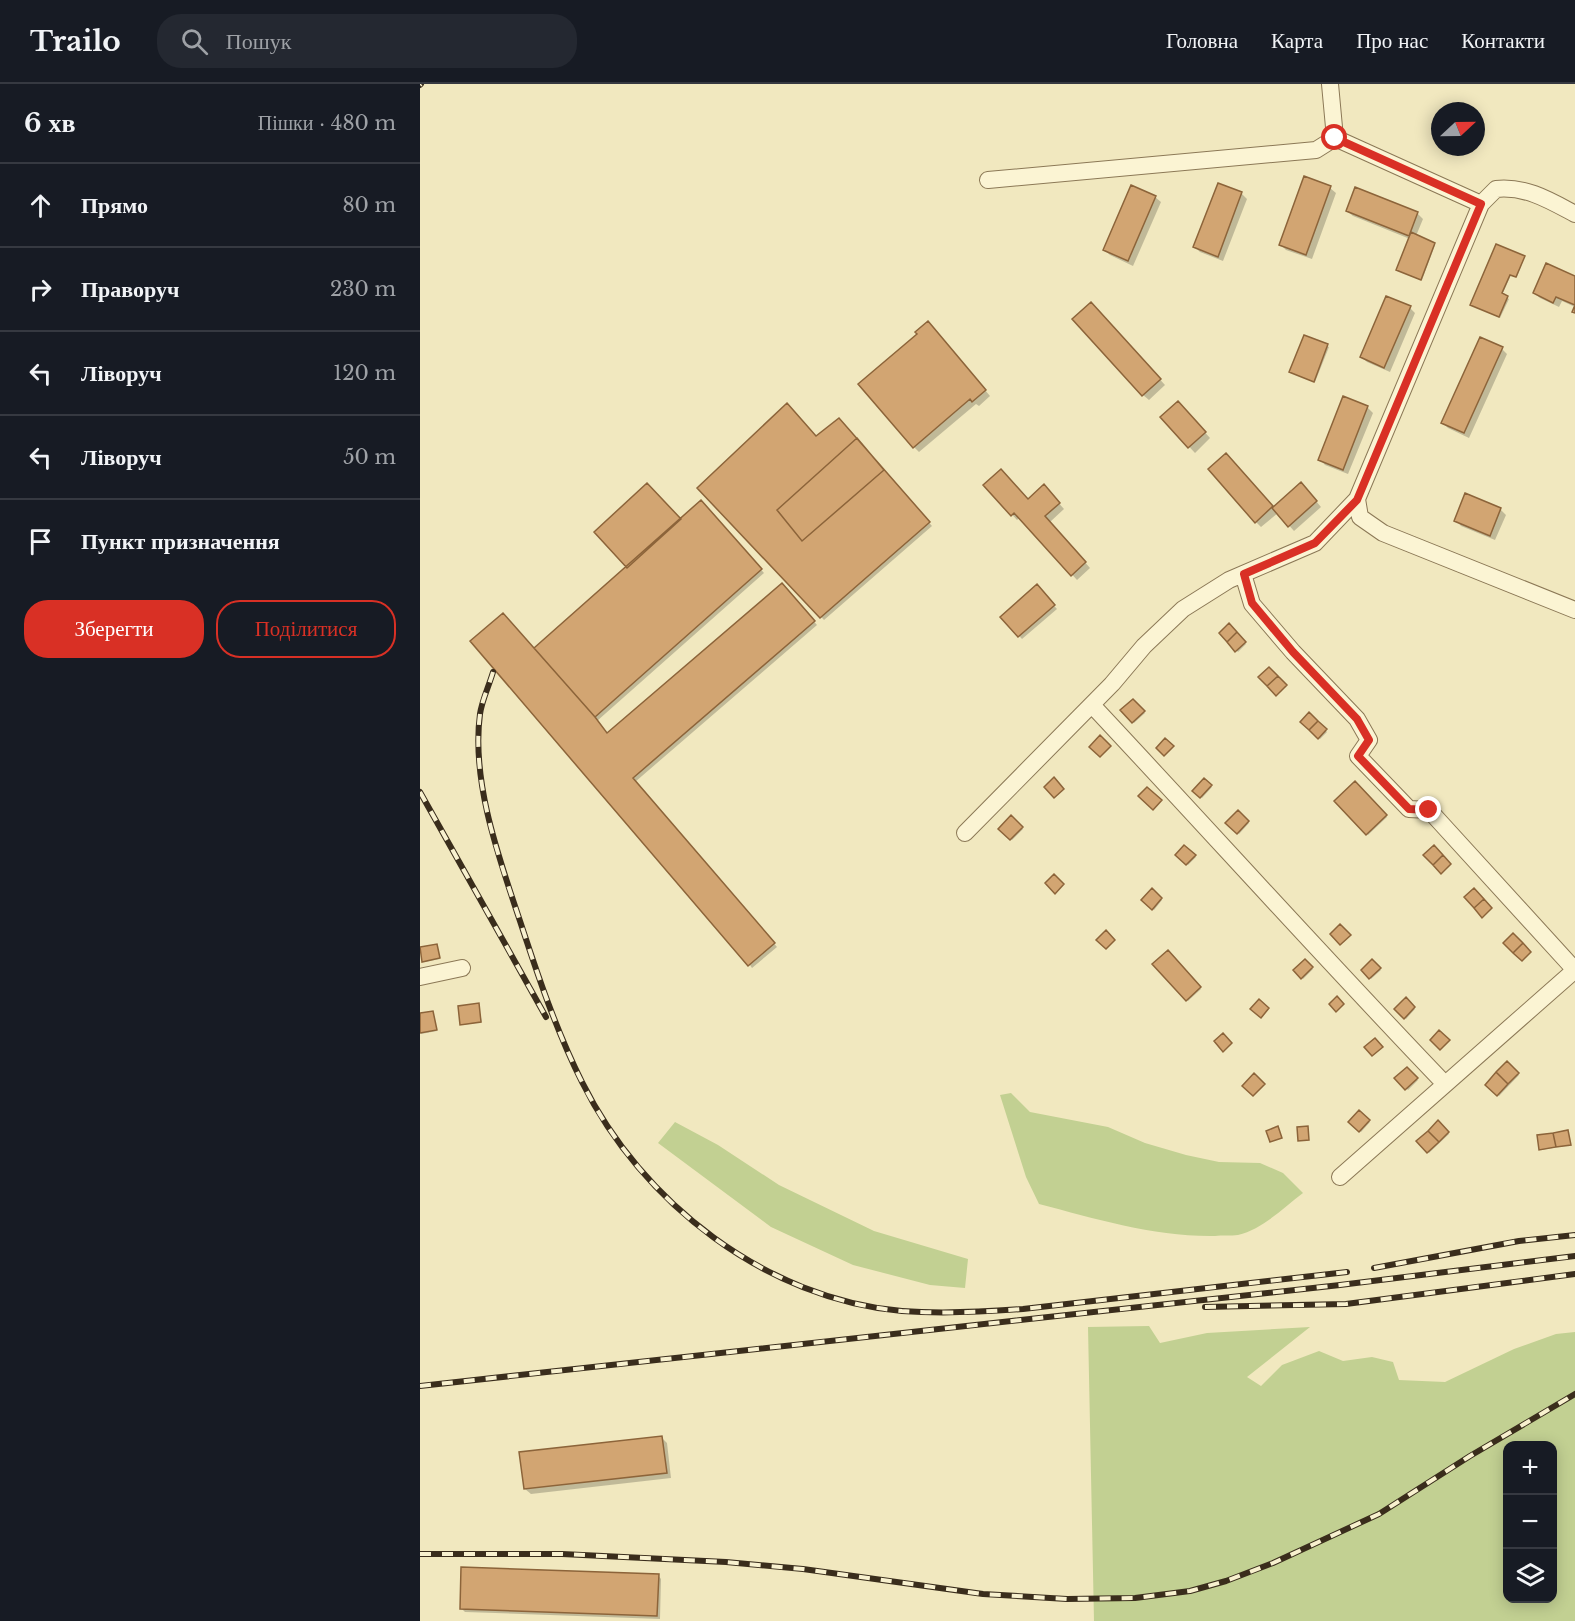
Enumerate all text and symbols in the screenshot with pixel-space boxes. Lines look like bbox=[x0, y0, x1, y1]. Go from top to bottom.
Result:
search box bbox=[157, 14, 577, 68]
text: Trailo bbox=[30, 24, 121, 59]
icon: search bbox=[178, 25, 211, 58]
text: Пошук bbox=[226, 28, 291, 55]
text: Головна bbox=[1166, 28, 1238, 54]
text: Карта bbox=[1271, 28, 1323, 54]
text: Про нас bbox=[1356, 28, 1428, 54]
text: Контакти bbox=[1461, 28, 1545, 54]
north arrow bbox=[1431, 102, 1485, 156]
text: 6 хв bbox=[24, 107, 75, 139]
text: Пішки · 480 m bbox=[258, 111, 396, 135]
route start bbox=[1321, 124, 1347, 150]
icon: ahead bbox=[24, 189, 57, 222]
text: Прямо bbox=[81, 192, 148, 219]
text: 80 m bbox=[342, 193, 396, 217]
icon: right bbox=[24, 273, 57, 306]
text: Праворуч bbox=[81, 276, 179, 303]
text: 230 m bbox=[330, 277, 396, 301]
icon: left bbox=[24, 357, 57, 390]
text: Ліворуч bbox=[81, 360, 162, 387]
text: 120 m bbox=[333, 361, 396, 385]
icon: left bbox=[24, 441, 57, 474]
text: Ліворуч bbox=[81, 444, 162, 471]
text: 50 m bbox=[343, 445, 396, 469]
icon: arrive bbox=[24, 525, 57, 558]
text: Пункт призначення bbox=[81, 528, 280, 555]
button: Зберегти bbox=[24, 600, 204, 658]
button: Поділитися bbox=[216, 600, 396, 658]
route end bbox=[1415, 796, 1441, 822]
map controls bbox=[1503, 1441, 1557, 1603]
button: + bbox=[1503, 1441, 1557, 1495]
button: − bbox=[1503, 1495, 1557, 1549]
button: layers bbox=[1503, 1549, 1557, 1603]

